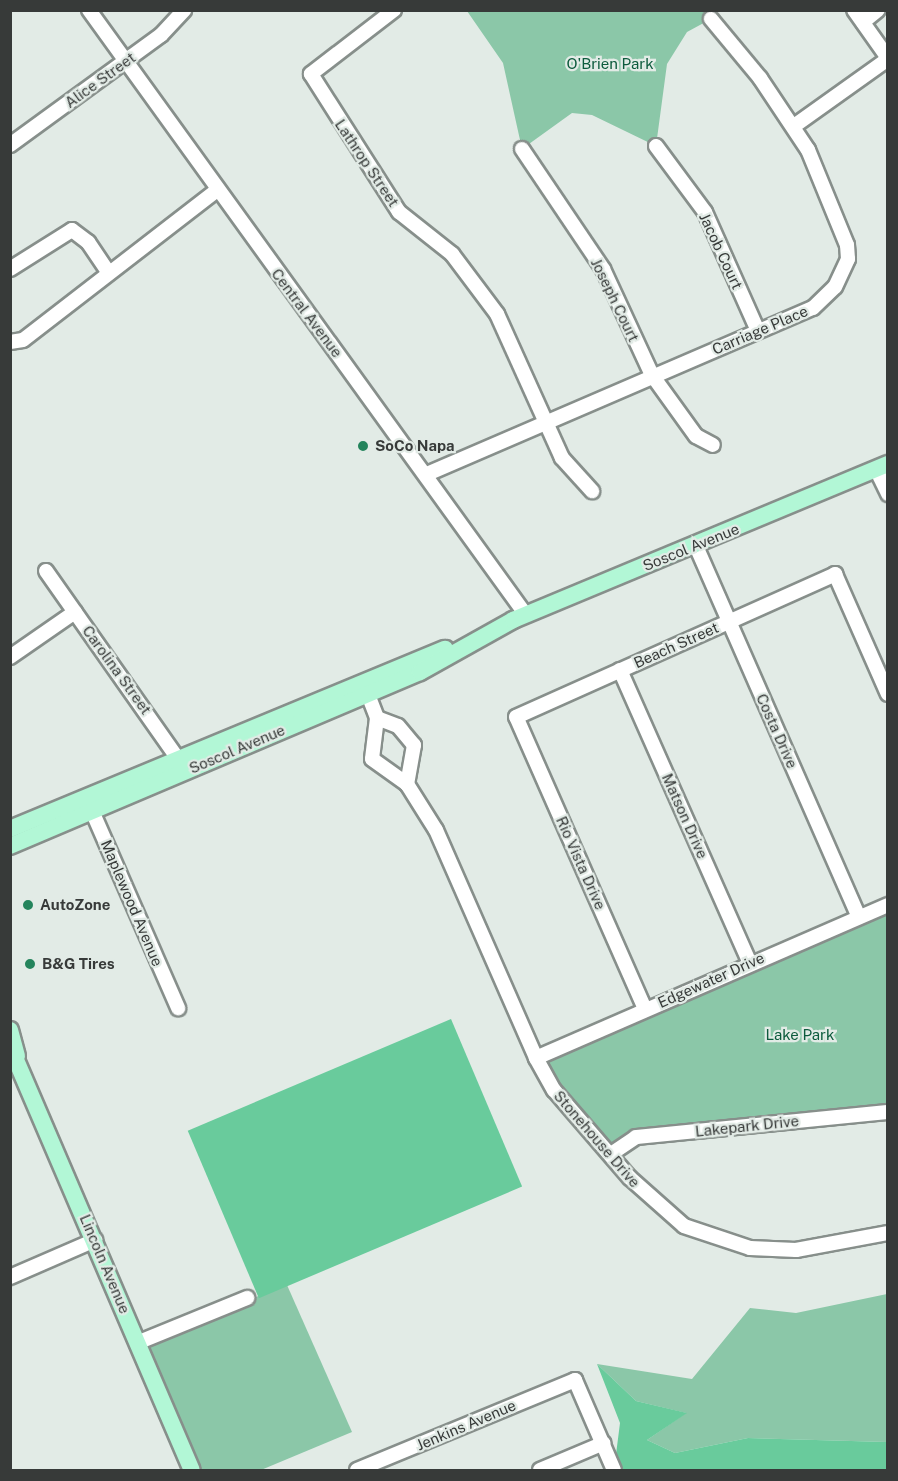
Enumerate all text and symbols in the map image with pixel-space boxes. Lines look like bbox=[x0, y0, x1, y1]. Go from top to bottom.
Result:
street label: Alice Street bbox=[61, 48, 139, 112]
park label: O'Brien Park bbox=[566, 55, 654, 73]
street label: Lathrop Street bbox=[331, 116, 403, 210]
street label: Jacob Court bbox=[695, 210, 747, 292]
street label: Joseph Court bbox=[587, 255, 643, 345]
street label: Central Avenue bbox=[268, 265, 346, 361]
street label: Carriage Place bbox=[709, 302, 811, 358]
place label: SoCo Napa bbox=[375, 437, 455, 455]
marker: SoCo Napa bbox=[356, 439, 370, 453]
street label: Soscol Avenue bbox=[640, 519, 742, 575]
street label: Beach Street bbox=[631, 618, 721, 672]
street label: Carolina Street bbox=[79, 622, 155, 718]
street label: Costa Drive bbox=[753, 691, 801, 771]
street label: Soscol Avenue bbox=[186, 721, 288, 777]
street label: Matson Drive bbox=[658, 771, 712, 861]
street label: Rio Vista Drive bbox=[552, 813, 610, 913]
street label: Maplewood Avenue bbox=[97, 837, 167, 969]
place label: AutoZone bbox=[40, 896, 110, 914]
marker: AutoZone bbox=[21, 898, 35, 912]
street label: Edgewater Drive bbox=[655, 948, 767, 1012]
place label: B&G Tires bbox=[42, 955, 115, 973]
marker: B&G Tires bbox=[23, 957, 37, 971]
park label: Lake Park bbox=[766, 1026, 834, 1044]
street label: Stonehouse Drive bbox=[550, 1087, 644, 1191]
street label: Lakepark Drive bbox=[694, 1112, 800, 1140]
street label: Lincoln Avenue bbox=[76, 1212, 134, 1316]
street label: Jenkins Avenue bbox=[413, 1396, 519, 1454]

